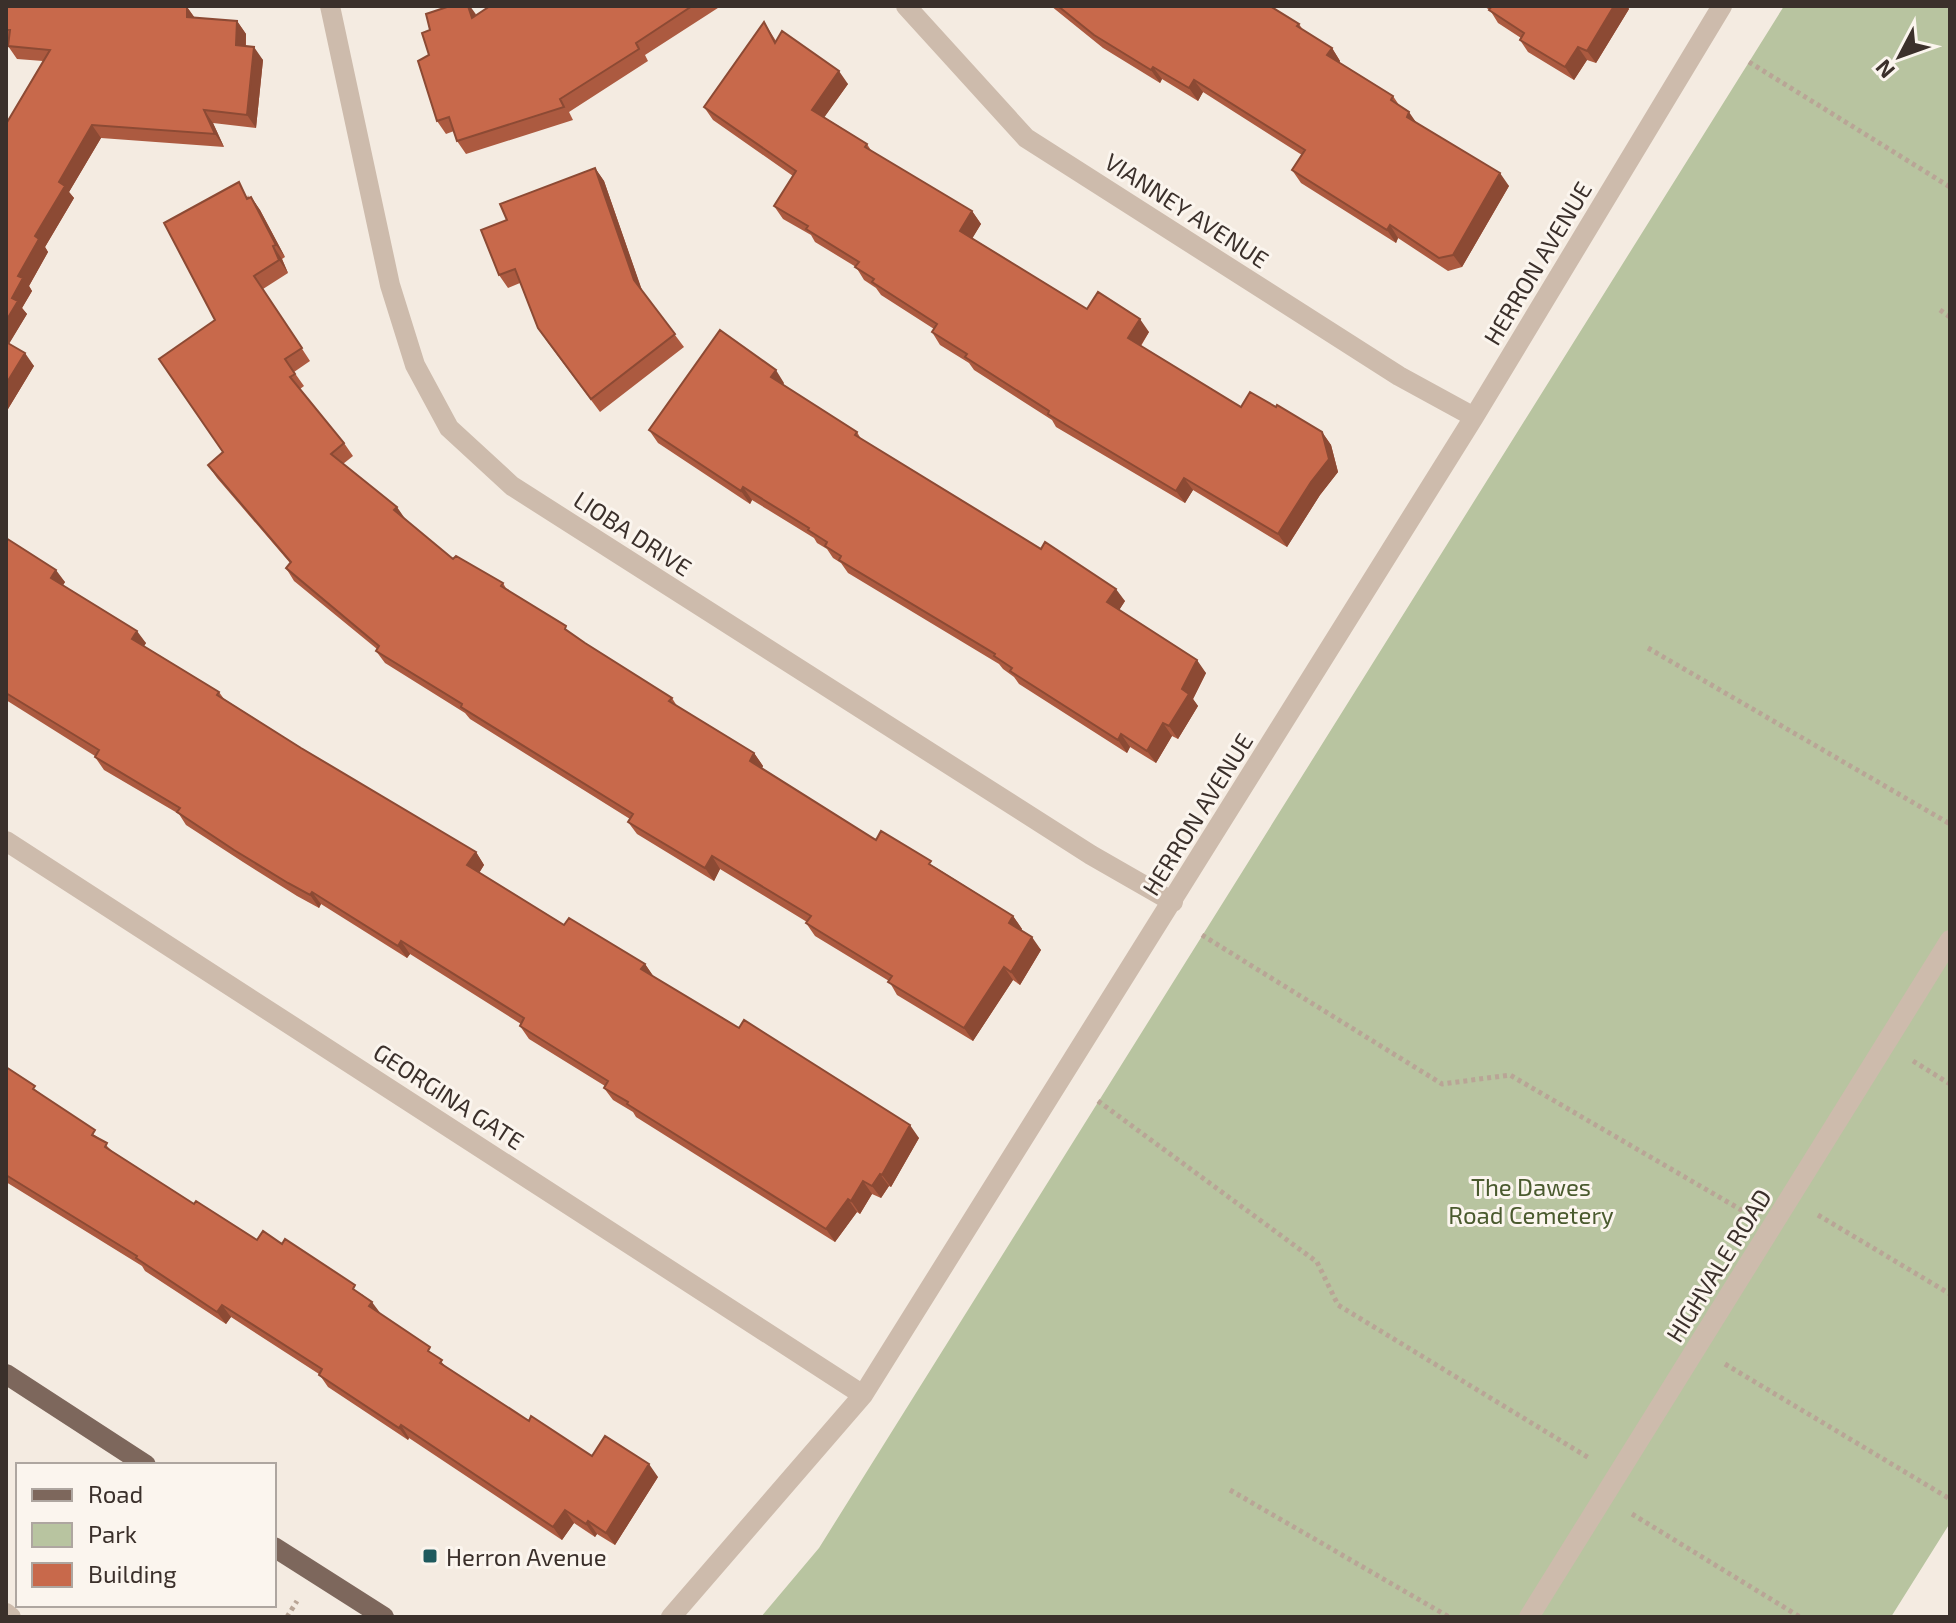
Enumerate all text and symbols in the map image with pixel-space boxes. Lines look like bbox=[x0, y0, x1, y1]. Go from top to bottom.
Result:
north arrow bbox=[1860, 16, 1940, 96]
text: N bbox=[1869, 55, 1899, 84]
street label: VIANNEY AVENUE bbox=[1100, 146, 1274, 274]
street label: HERRON AVENUE bbox=[1477, 176, 1597, 350]
street label: LIOBA DRIVE bbox=[569, 484, 697, 582]
street label: HERRON AVENUE bbox=[1136, 728, 1258, 900]
street label: GEORGINA GATE bbox=[368, 1037, 530, 1155]
park label: The Dawes Road Cemetery bbox=[1448, 1172, 1614, 1229]
street label: HIGHVALE ROAD bbox=[1659, 1183, 1777, 1347]
legend bbox=[16, 1463, 276, 1607]
text: Road bbox=[88, 1479, 143, 1508]
text: Park bbox=[88, 1519, 137, 1548]
place label: Herron Avenue bbox=[446, 1542, 607, 1571]
marker: Herron Avenue bbox=[421, 1547, 439, 1565]
text: Building bbox=[88, 1559, 177, 1588]

